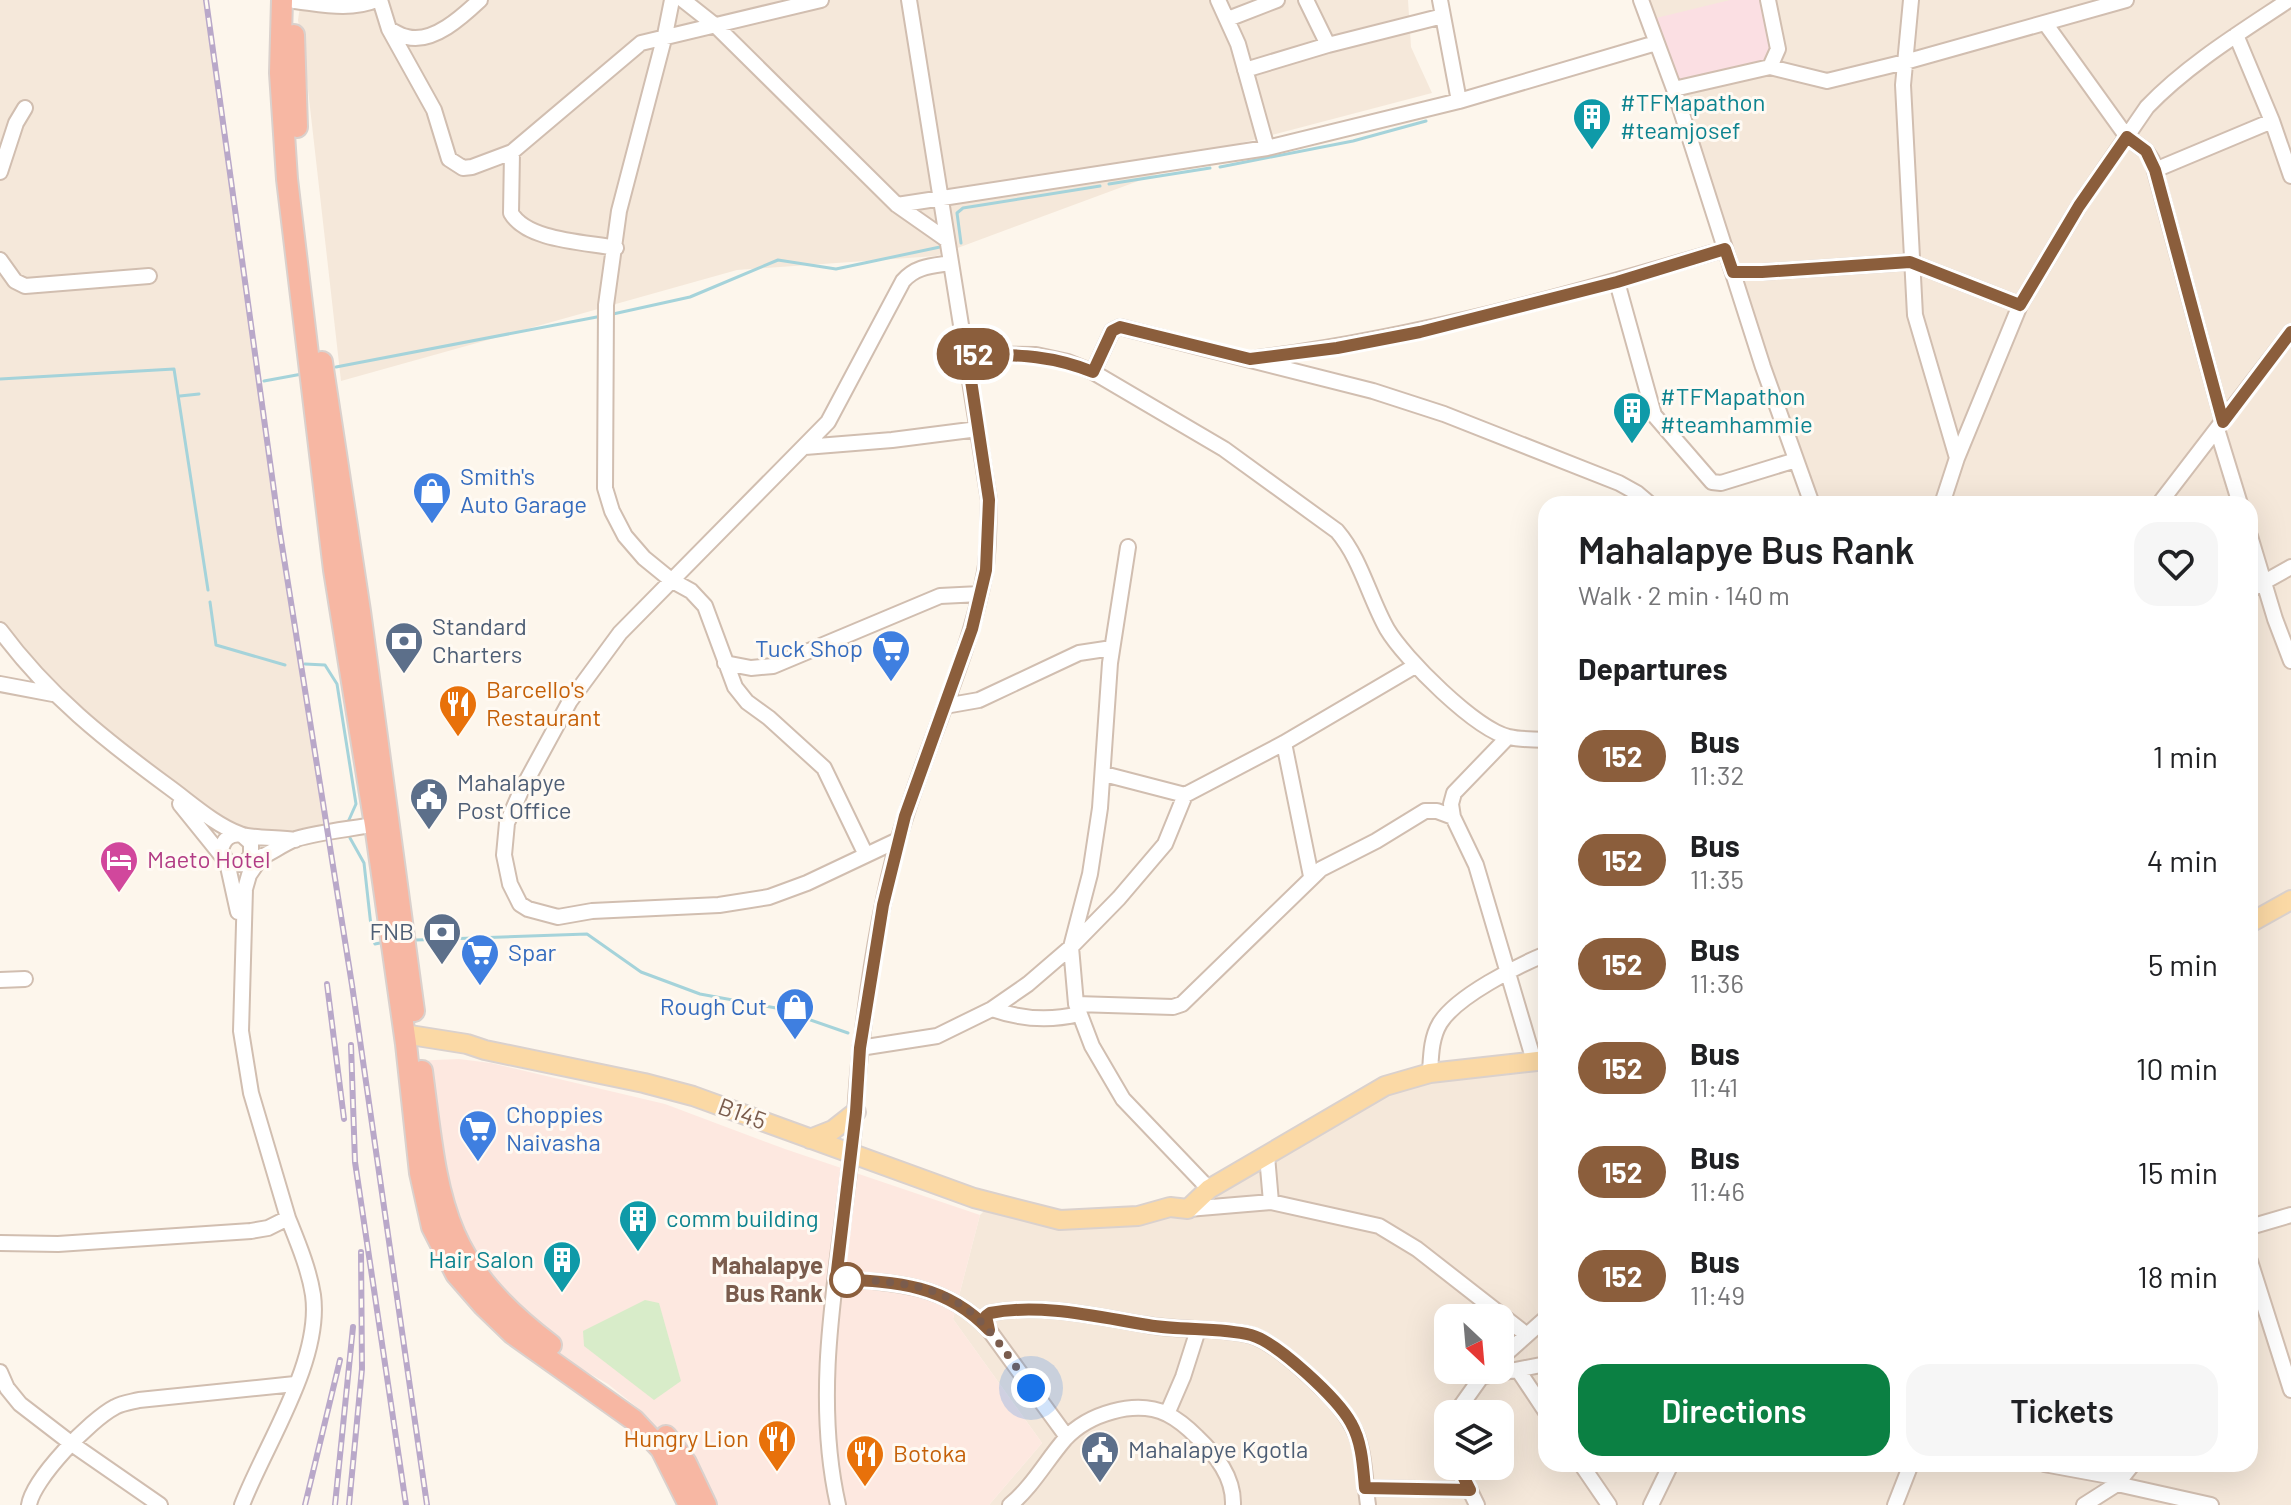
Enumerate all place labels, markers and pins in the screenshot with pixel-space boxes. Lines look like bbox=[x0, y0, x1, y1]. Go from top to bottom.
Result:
place label: #TFMapathon #teamjosef bbox=[1620, 87, 1765, 144]
building icon: #TFMapathon #teamjosef bbox=[1571, 96, 1613, 151]
place label: #TFMapathon #teamhammie bbox=[1660, 381, 1813, 438]
building icon: #TFMapathon #teamhammie bbox=[1611, 390, 1653, 445]
place label: Smith's Auto Garage bbox=[460, 461, 587, 518]
shop icon: Smith's Auto Garage bbox=[411, 470, 453, 525]
place label: Standard Charters bbox=[432, 611, 527, 668]
bank icon: Standard Charters bbox=[383, 620, 425, 675]
supermarket icon: Tuck Shop bbox=[870, 628, 912, 683]
place label: Tuck Shop bbox=[755, 633, 863, 662]
place label: Barcello's Restaurant bbox=[486, 674, 601, 731]
restaurant icon: Barcello's Restaurant bbox=[437, 683, 479, 738]
place label: Mahalapye Post Office bbox=[457, 767, 572, 824]
public building icon: Mahalapye Post Office bbox=[408, 776, 450, 831]
hotel icon: Maeto Hotel bbox=[98, 839, 140, 894]
place label: Maeto Hotel bbox=[147, 844, 271, 873]
bank icon: FNB bbox=[421, 911, 463, 966]
place label: FNB bbox=[369, 916, 414, 945]
supermarket icon: Spar bbox=[459, 932, 501, 987]
place label: Spar bbox=[508, 937, 557, 966]
shop icon: Rough Cut bbox=[774, 986, 816, 1041]
place label: Rough Cut bbox=[660, 991, 767, 1020]
place label: Choppies Naivasha bbox=[506, 1099, 603, 1156]
supermarket icon: Choppies Naivasha bbox=[457, 1108, 499, 1163]
building icon: comm building bbox=[617, 1198, 659, 1253]
place label: comm building bbox=[666, 1203, 819, 1232]
building icon: Hair Salon bbox=[541, 1239, 583, 1294]
place label: Hair Salon bbox=[429, 1244, 534, 1273]
place label: Mahalapye Bus Rank bbox=[711, 1250, 823, 1307]
marker: Mahalapye Bus Rank bbox=[830, 1263, 864, 1297]
restaurant icon: Hungry Lion bbox=[756, 1418, 798, 1473]
place label: Hungry Lion bbox=[624, 1423, 749, 1452]
public building icon: Mahalapye Kgotla bbox=[1079, 1429, 1121, 1484]
restaurant icon: Botoka bbox=[844, 1433, 886, 1488]
place label: Mahalapye Kgotla bbox=[1128, 1434, 1308, 1463]
place label: Botoka bbox=[893, 1438, 967, 1467]

